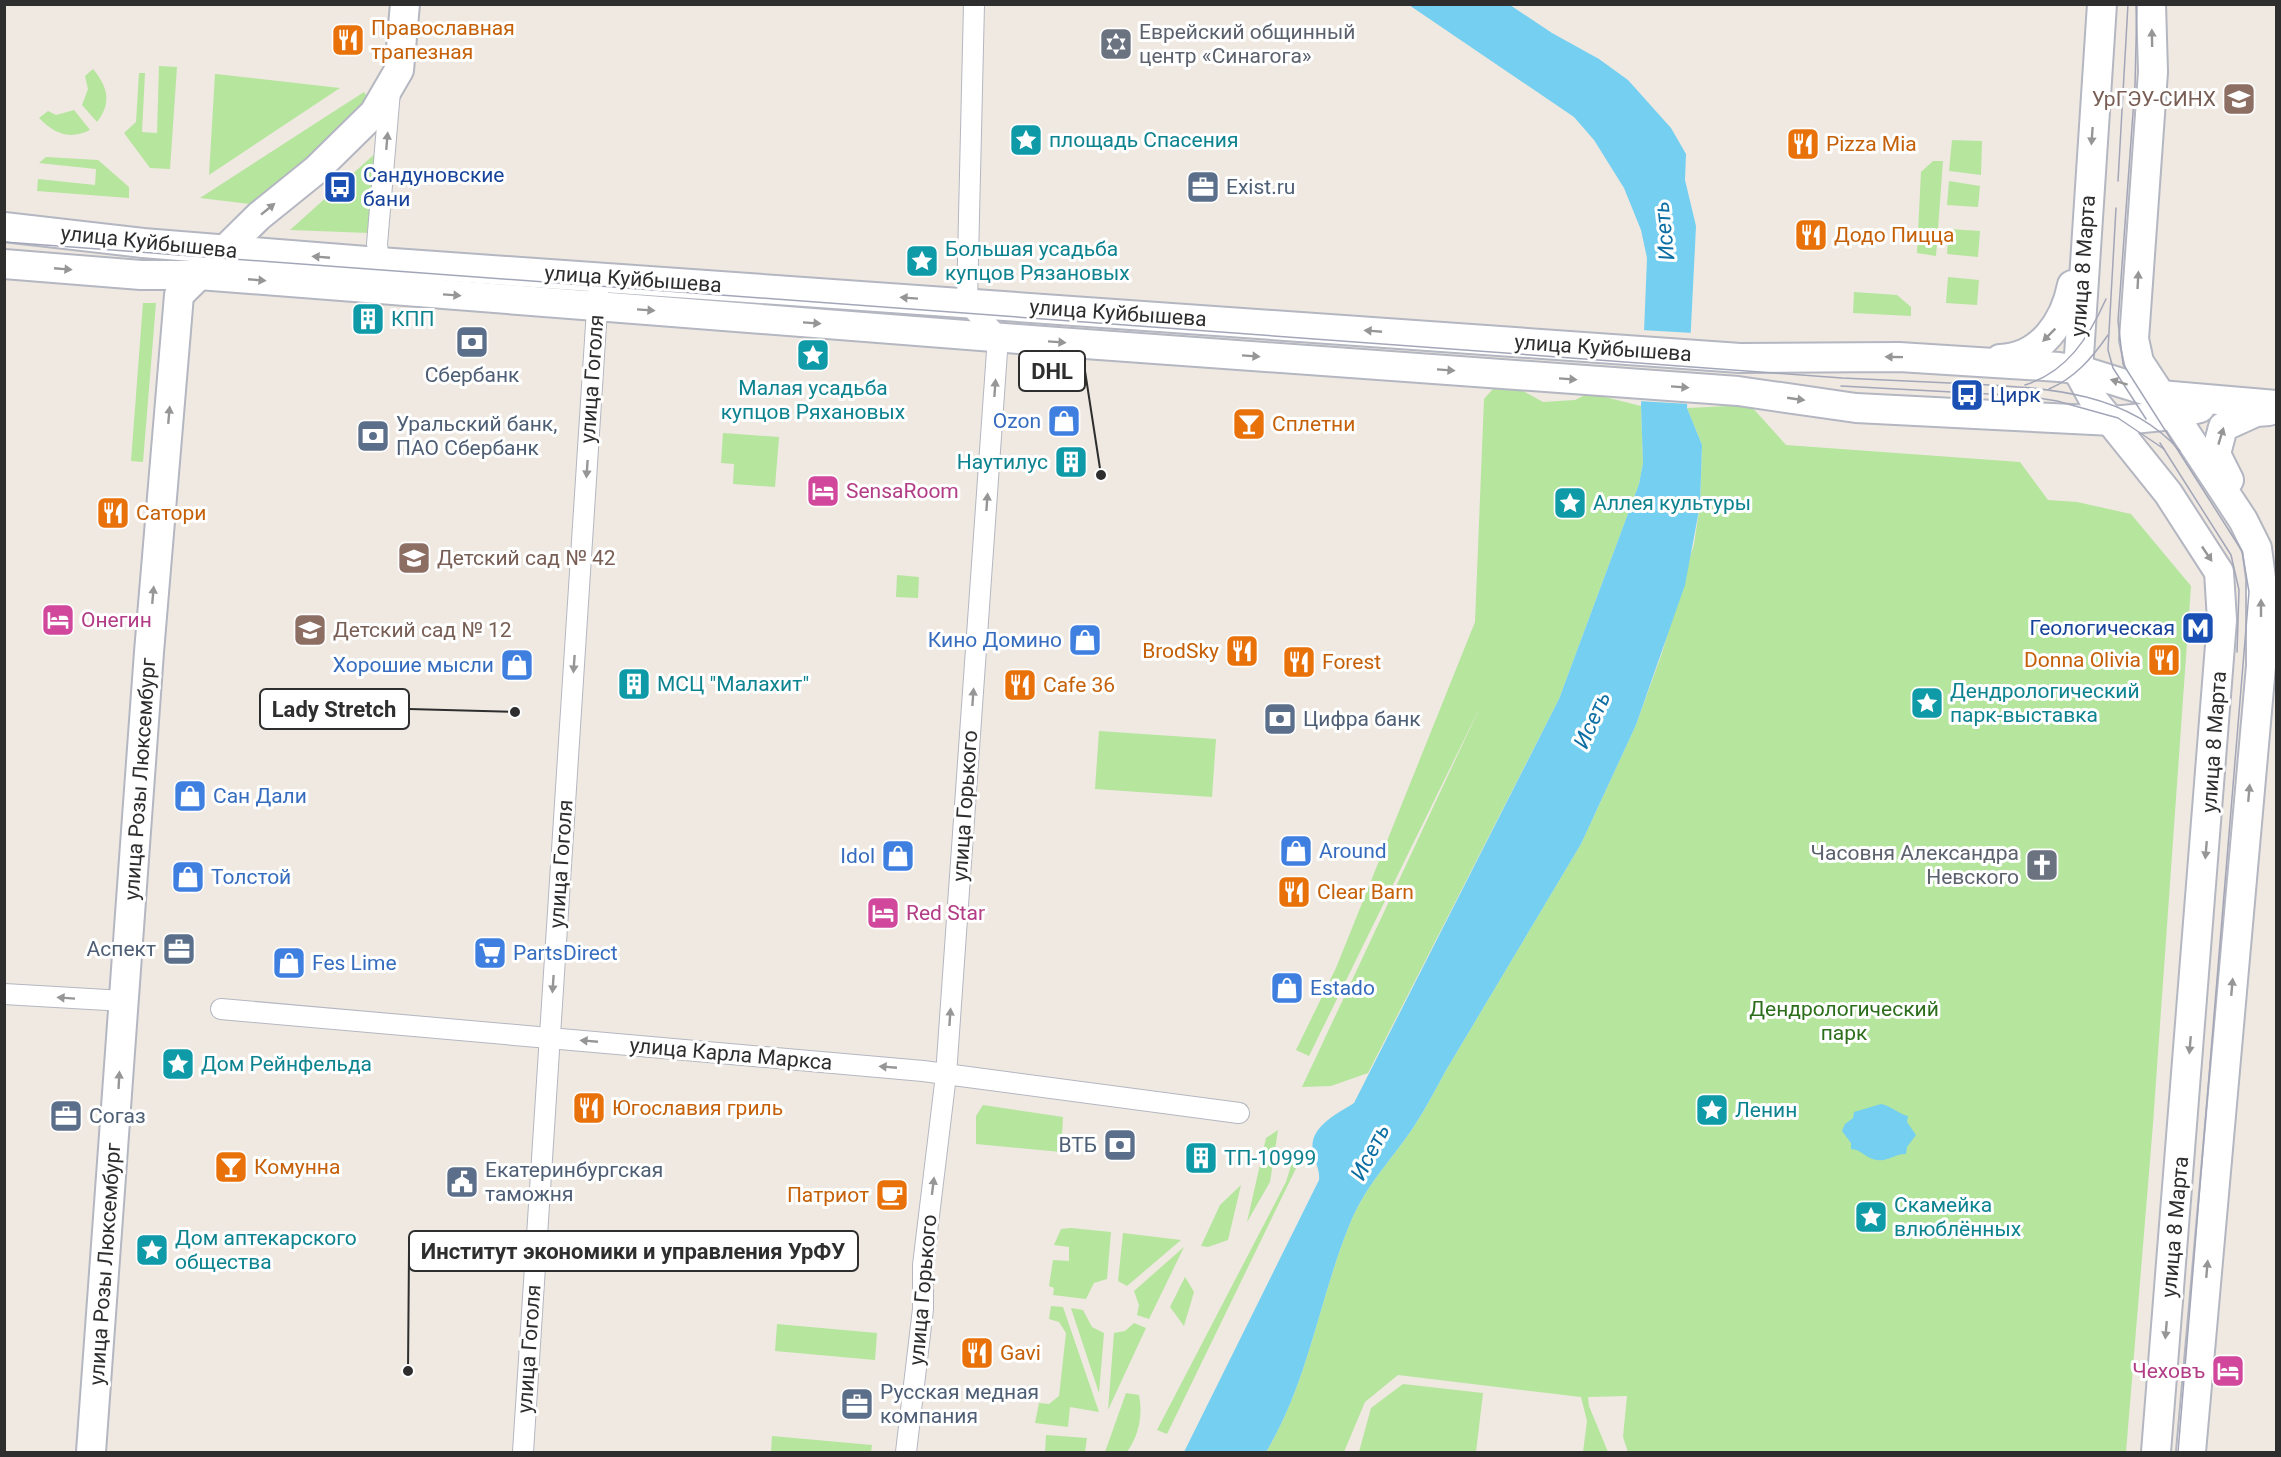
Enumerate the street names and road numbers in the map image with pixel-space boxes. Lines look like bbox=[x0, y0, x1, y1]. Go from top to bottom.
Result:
street label: улица 8 Марта bbox=[2066, 194, 2100, 338]
street label: улица Куйбышева bbox=[59, 221, 239, 263]
street label: улица Куйбышева bbox=[544, 261, 722, 297]
street label: улица Куйбышева bbox=[1029, 295, 1207, 331]
street label: улица Гоголя bbox=[576, 314, 608, 444]
street label: улица Куйбышева bbox=[1514, 330, 1692, 366]
street label: улица Розы Люксембург bbox=[120, 657, 160, 901]
street label: улица 8 Марта bbox=[2197, 670, 2231, 814]
street label: улица Горького bbox=[948, 730, 982, 882]
street label: улица Гоголя bbox=[545, 799, 577, 929]
street label: улица Карла Маркса bbox=[629, 1033, 833, 1075]
street label: улица Розы Люксембург bbox=[85, 1142, 125, 1386]
street label: улица 8 Марта bbox=[2157, 1155, 2193, 1299]
street label: улица Горького bbox=[904, 1213, 942, 1366]
street label: улица Гоголя bbox=[513, 1284, 545, 1414]

